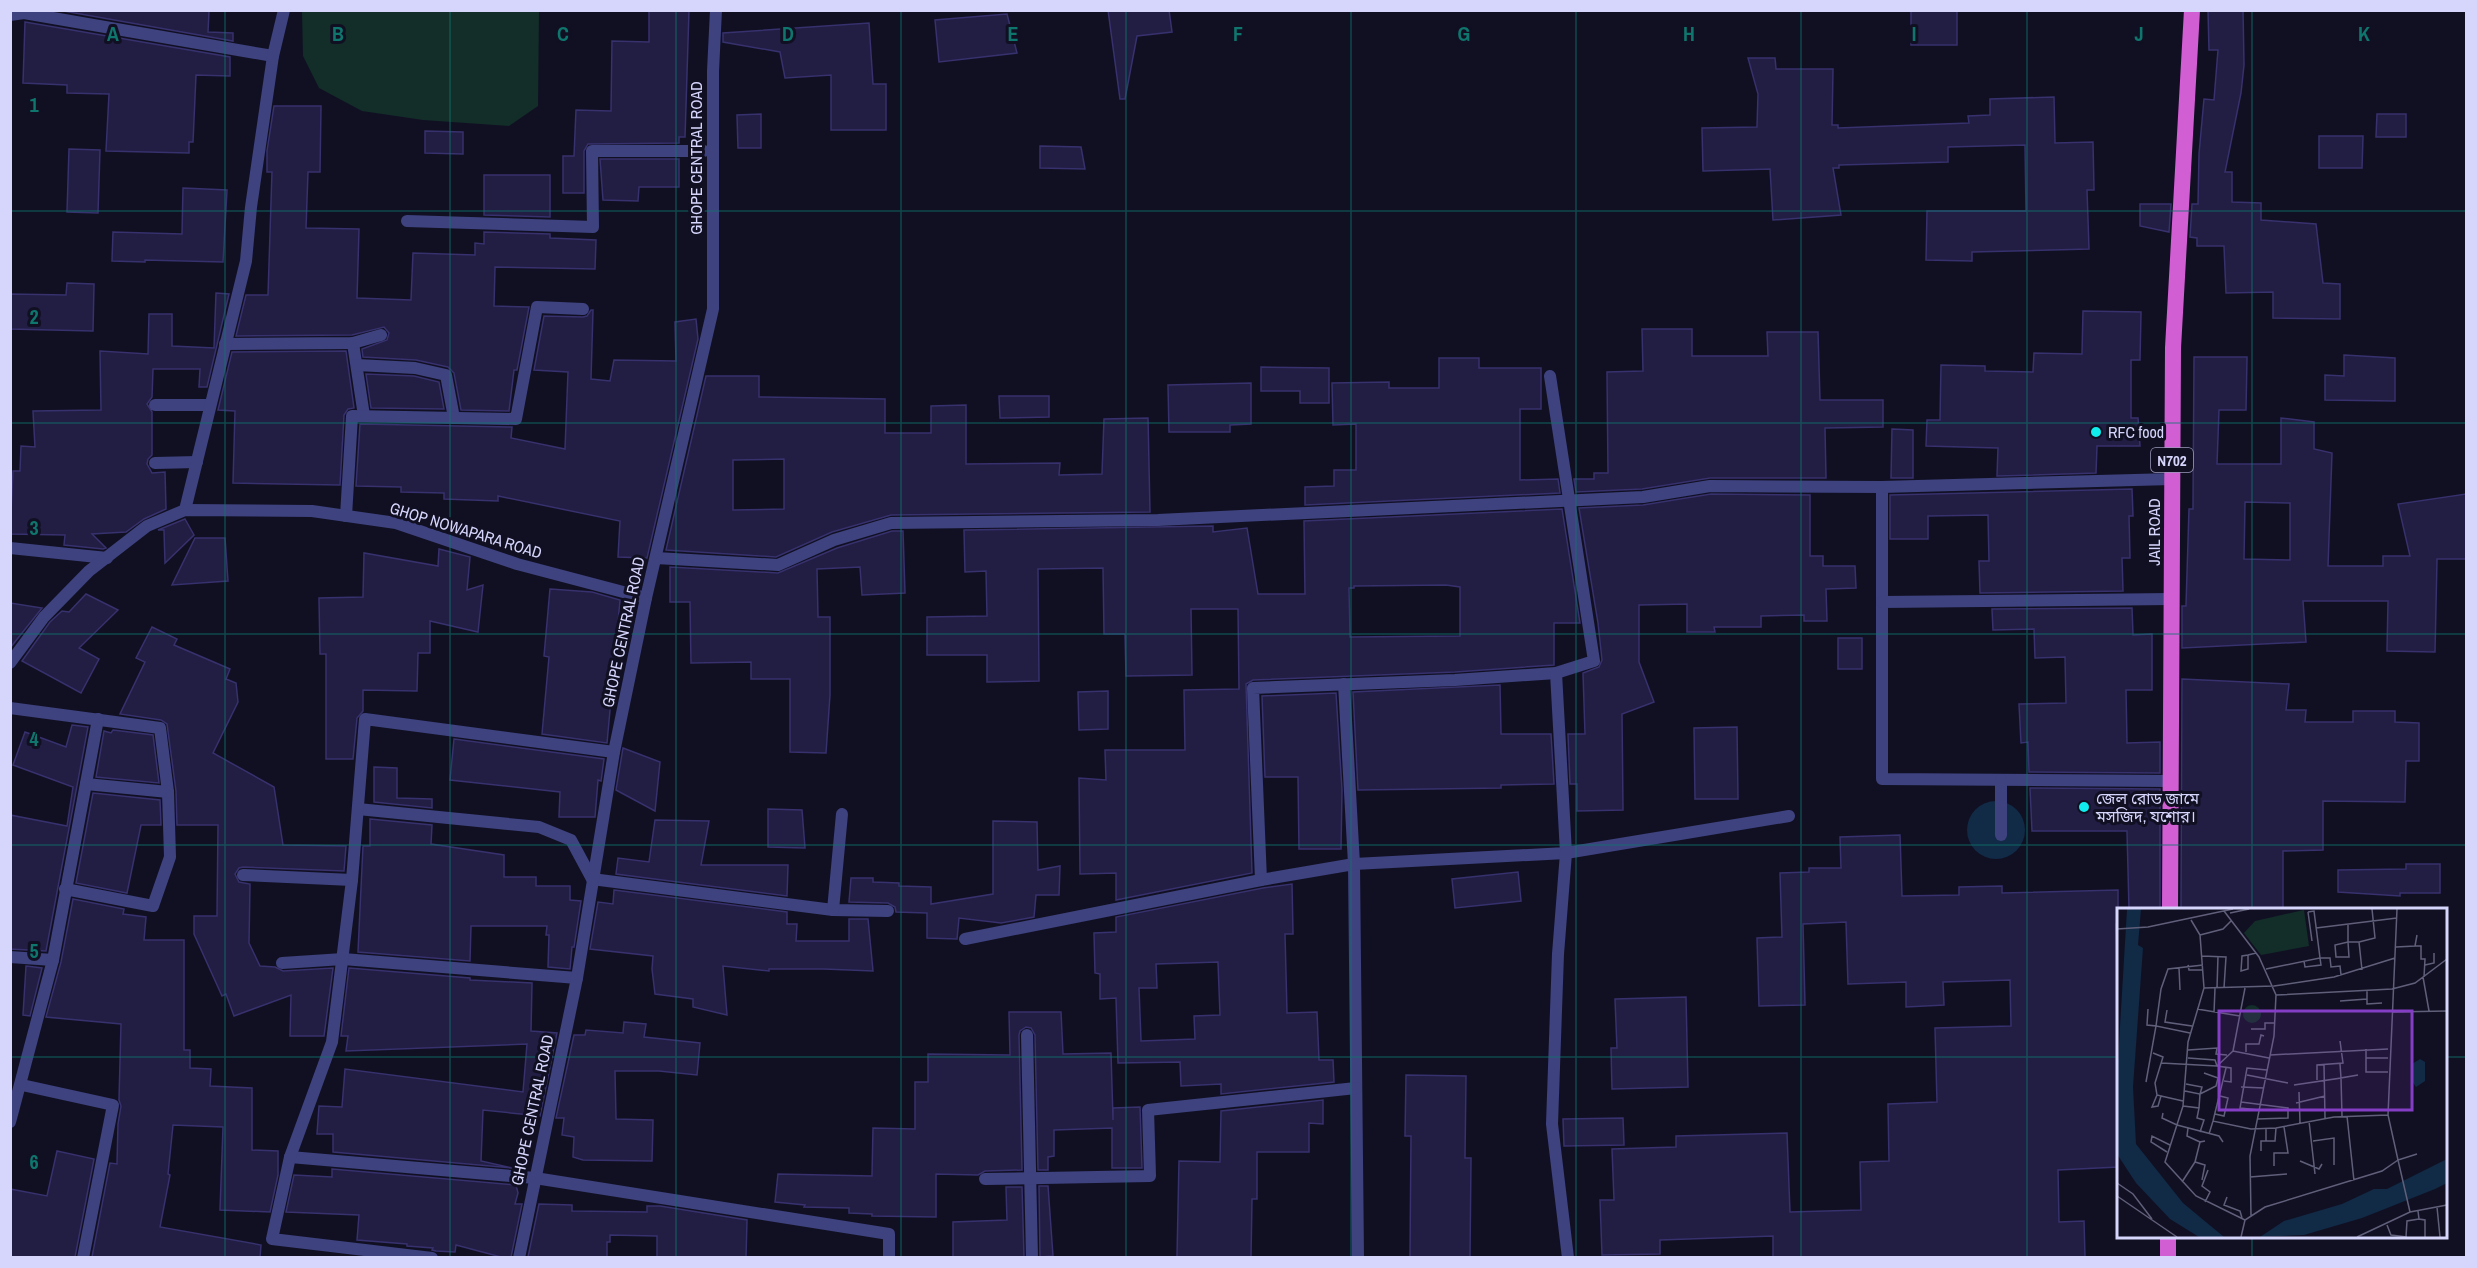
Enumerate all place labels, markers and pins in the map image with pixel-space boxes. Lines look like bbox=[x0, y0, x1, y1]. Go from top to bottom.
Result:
place label: RFC food bbox=[2108, 421, 2164, 443]
marker: RFC food bbox=[2089, 425, 2103, 439]
place label: জেল রোড জামে মসজিদ, যশোর। bbox=[2095, 787, 2199, 827]
marker: জেল রোড জামে মসজিদ, যশোর। bbox=[2077, 800, 2091, 814]

